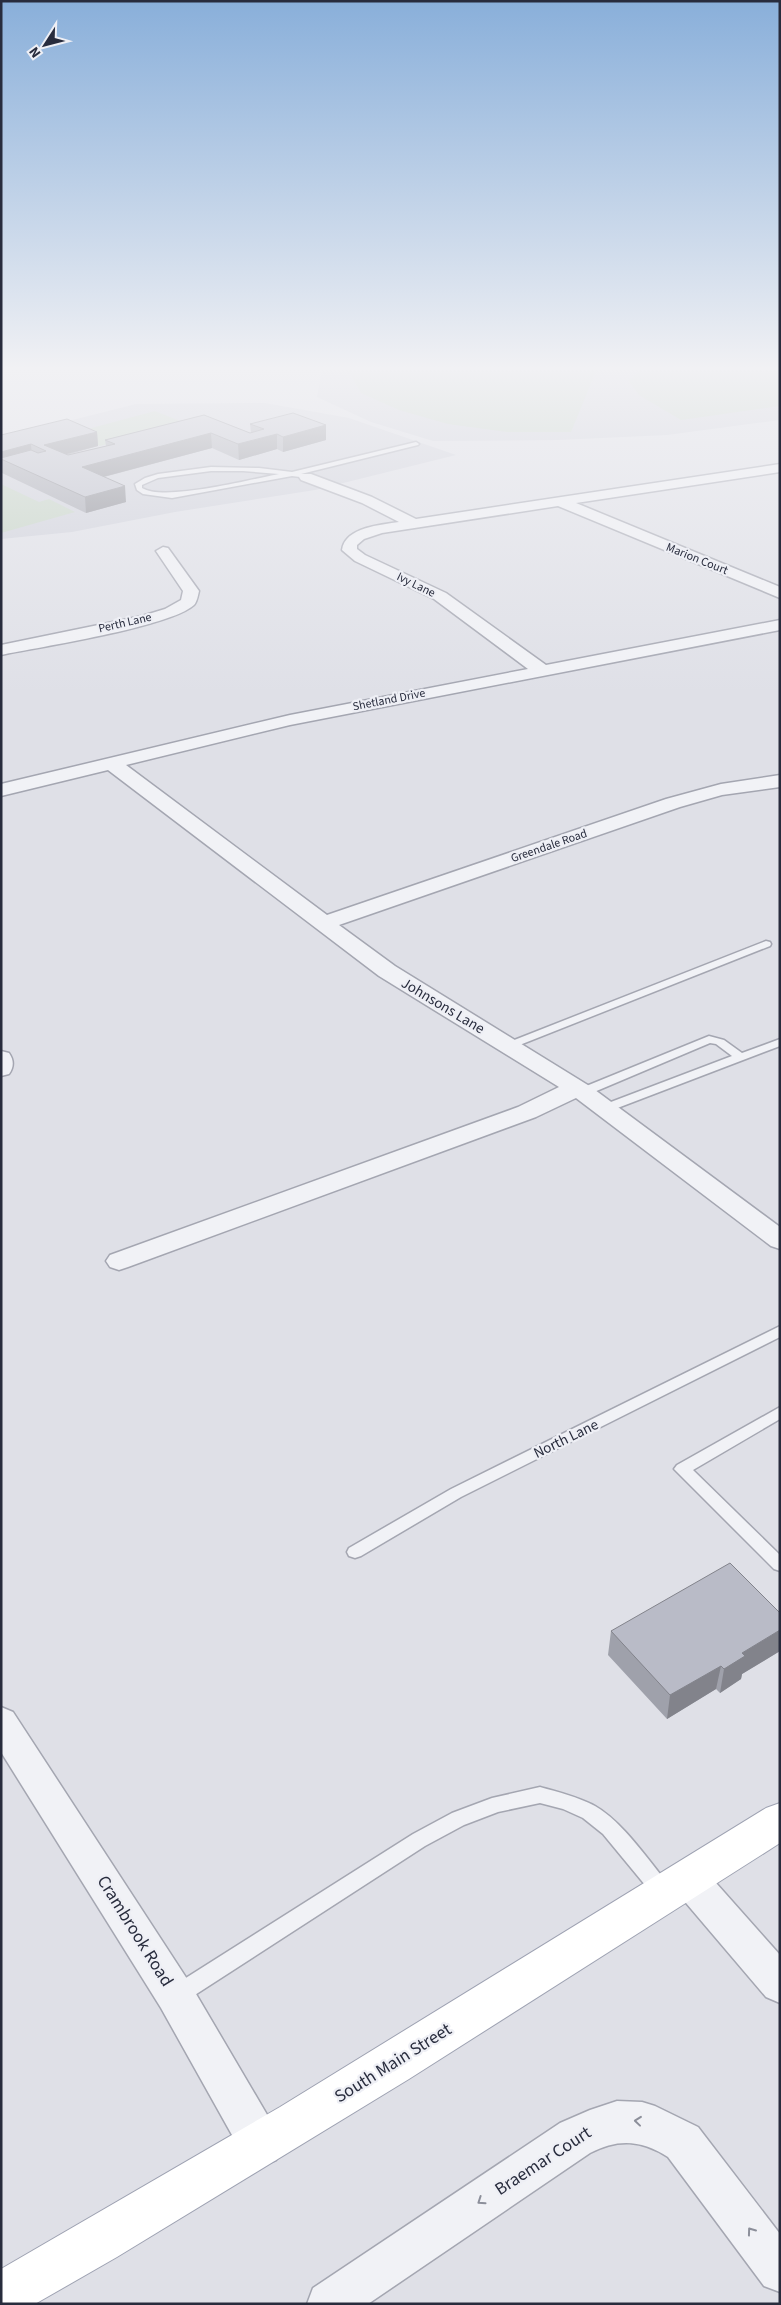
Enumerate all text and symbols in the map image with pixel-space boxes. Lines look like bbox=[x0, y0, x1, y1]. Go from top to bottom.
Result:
north arrow bbox=[20, 20, 70, 70]
text: N bbox=[24, 42, 46, 62]
street label: Marion Court bbox=[663, 539, 731, 579]
street label: Ivy Lane bbox=[394, 568, 438, 602]
street label: Perth Lane bbox=[97, 609, 153, 637]
street label: Shetland Drive bbox=[351, 685, 427, 715]
street label: Greendale Road bbox=[509, 825, 589, 867]
street label: Johnsons Lane bbox=[397, 973, 489, 1039]
street label: North Lane bbox=[530, 1414, 602, 1464]
street label: Crambrook Road bbox=[91, 1871, 179, 1991]
street label: South Main Street bbox=[330, 2017, 456, 2109]
one-way arrow bbox=[634, 2116, 642, 2127]
street label: Braemar Court bbox=[490, 2120, 596, 2202]
one-way arrow bbox=[477, 2195, 487, 2204]
one-way arrow bbox=[748, 2227, 757, 2237]

